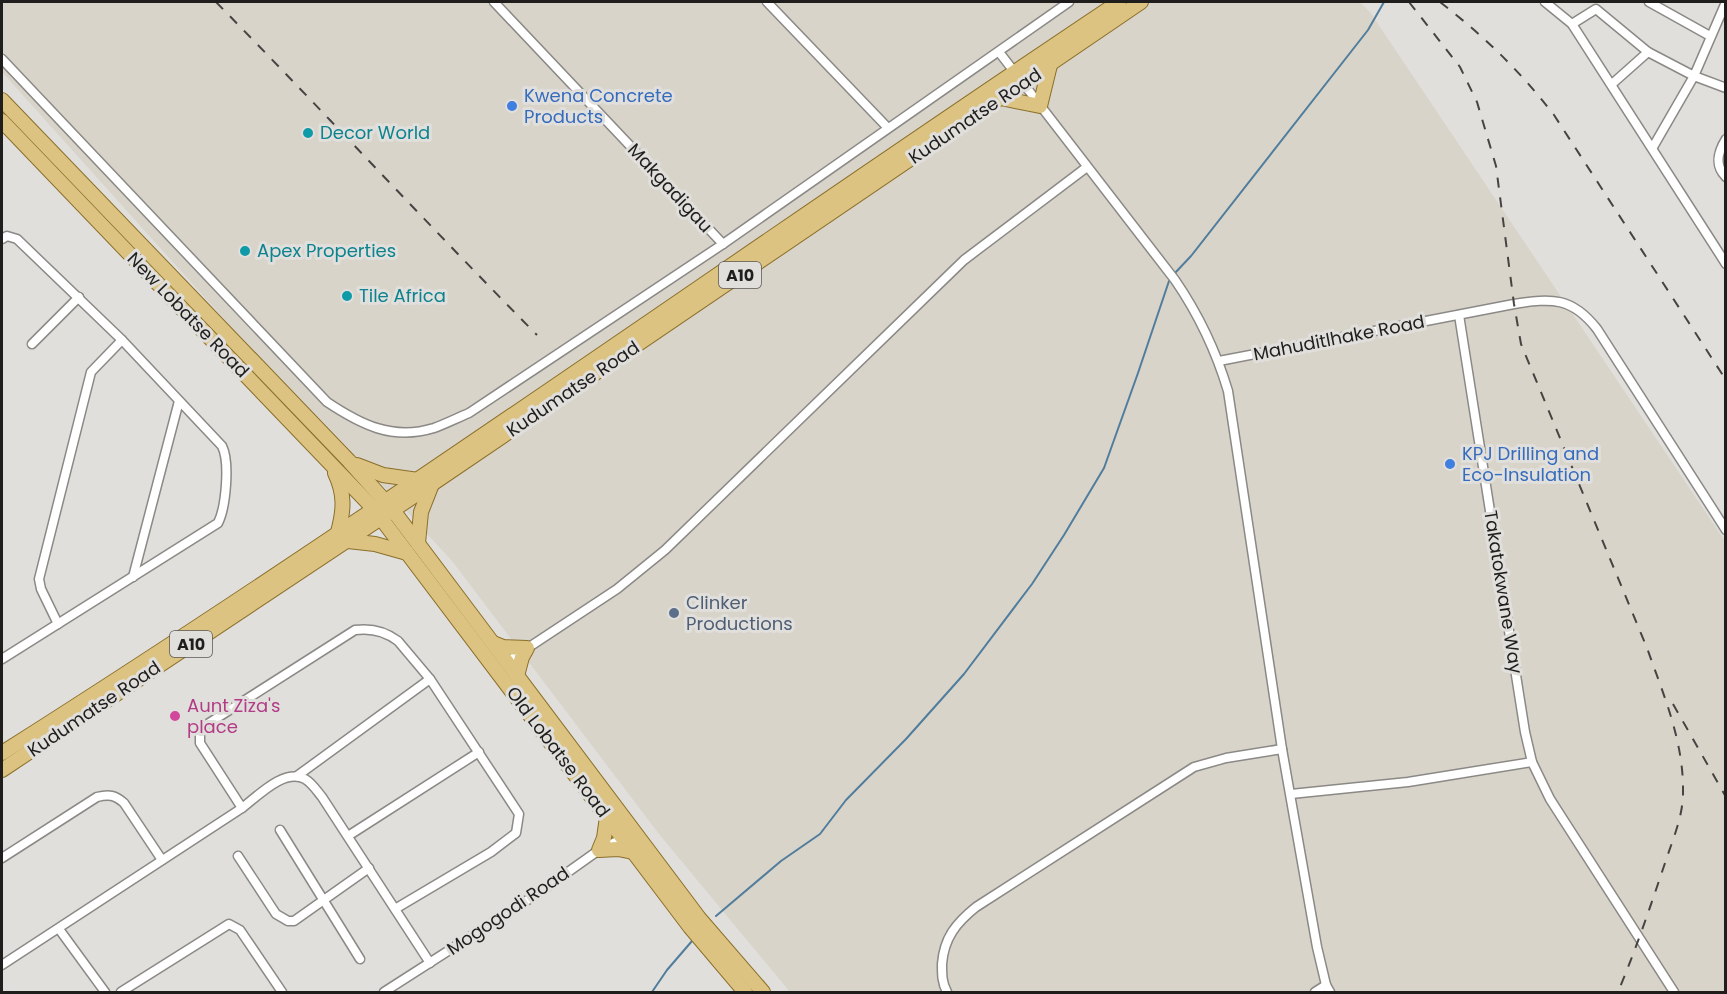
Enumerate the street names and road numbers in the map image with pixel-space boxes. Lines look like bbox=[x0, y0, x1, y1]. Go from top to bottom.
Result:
street label: Kudumatse Road bbox=[903, 62, 1046, 169]
street label: Makgadigau bbox=[622, 138, 718, 238]
street label: New Lobatse Road bbox=[122, 246, 255, 383]
road number: A10 bbox=[719, 262, 761, 288]
street label: Mahuditlhake Road bbox=[1251, 309, 1427, 366]
street label: Kudumatse Road bbox=[501, 335, 644, 442]
street label: Takatokwane Way bbox=[1478, 508, 1529, 675]
road number: A10 bbox=[170, 631, 212, 657]
street label: Kudumatse Road bbox=[22, 655, 165, 762]
street label: Old Lobatse Road bbox=[501, 681, 616, 822]
street label: Mogogodi Road bbox=[442, 860, 574, 961]

